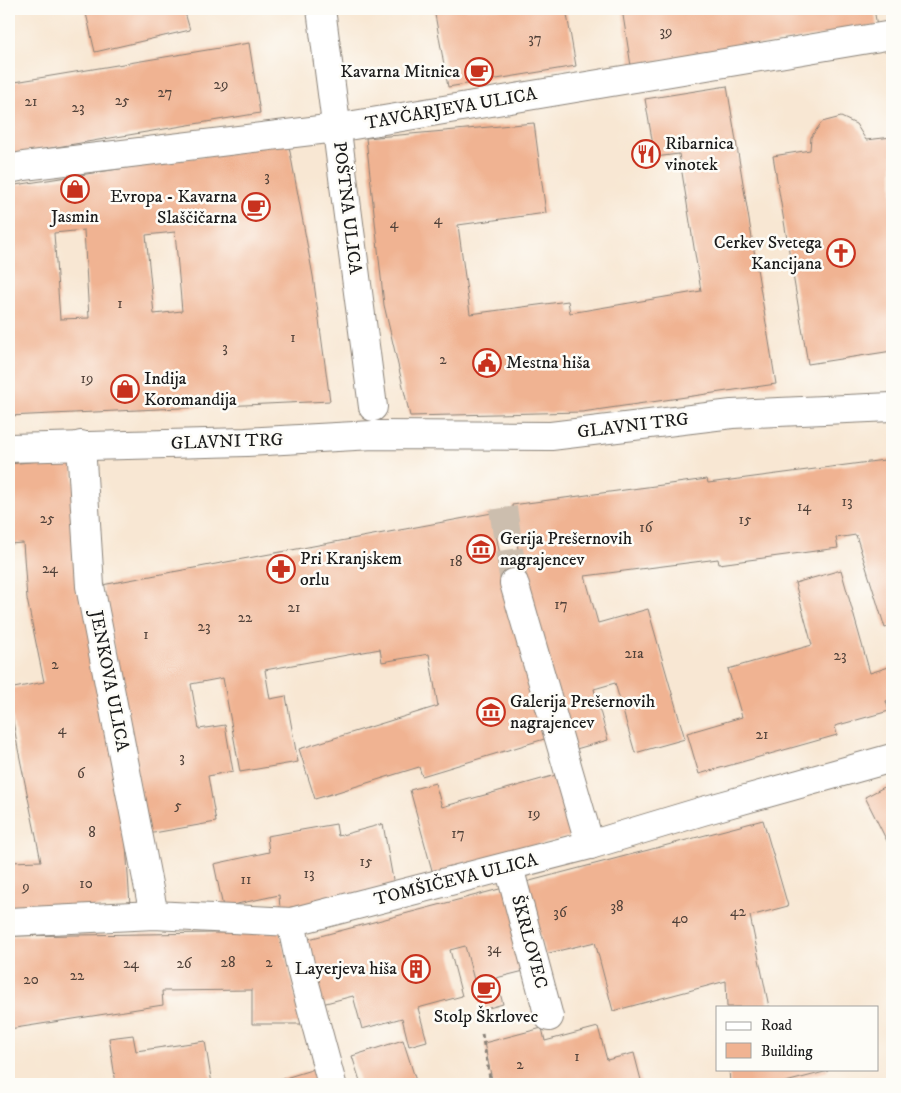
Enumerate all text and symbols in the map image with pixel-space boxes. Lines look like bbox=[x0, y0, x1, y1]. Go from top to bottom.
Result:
house number: 39 bbox=[659, 22, 673, 41]
house number: 37 bbox=[528, 29, 542, 48]
cafe icon: Kavarna Mitnica bbox=[464, 57, 494, 87]
place label: Kavarna Mitnica bbox=[340, 61, 460, 83]
house number: 29 bbox=[214, 75, 228, 94]
street label: TAVČARJEVA ULICA bbox=[363, 82, 539, 135]
house number: 27 bbox=[158, 83, 173, 102]
house number: 25 bbox=[115, 91, 130, 110]
house number: 21 bbox=[25, 92, 37, 111]
house number: 23 bbox=[72, 98, 84, 117]
place label: Ribarnica vinotek bbox=[664, 133, 734, 176]
restaurant icon: Ribarnica vinotek bbox=[631, 139, 661, 169]
street label: POŠTNA ULICA bbox=[328, 140, 367, 276]
house number: 3 bbox=[264, 167, 270, 186]
shop icon: Jasmin bbox=[60, 174, 90, 204]
place label: Evropa - Kavarna Slaščičarna bbox=[110, 186, 237, 229]
cafe icon: Evropa - Kavarna Slaščičarna bbox=[241, 192, 271, 222]
place label: Jasmin bbox=[49, 206, 100, 228]
house number: 4 bbox=[434, 210, 443, 229]
house number: 4 bbox=[390, 214, 399, 233]
place label: Cerkev Svetega Kancijana bbox=[714, 232, 822, 275]
church icon: Cerkev Svetega Kancijana bbox=[826, 238, 856, 268]
house number: 1 bbox=[117, 294, 123, 313]
house number: 1 bbox=[290, 328, 296, 347]
house number: 3 bbox=[222, 338, 228, 357]
public building icon: Mestna hiša bbox=[472, 348, 502, 378]
house number: 2 bbox=[439, 350, 447, 369]
place label: Mestna hiša bbox=[506, 352, 590, 374]
place label: Indija Koromandija bbox=[144, 368, 237, 411]
house number: 19 bbox=[81, 369, 93, 388]
shop icon: Indija Koromandija bbox=[110, 374, 140, 404]
street label: GLAVNI TRG bbox=[576, 408, 690, 444]
street label: GLAVNI TRG bbox=[171, 429, 284, 455]
house number: 13 bbox=[841, 492, 853, 511]
house number: 14 bbox=[797, 497, 811, 516]
house number: 25 bbox=[40, 509, 55, 528]
house number: 15 bbox=[739, 510, 752, 529]
house number: 16 bbox=[639, 518, 654, 537]
place label: Gerija Prešernovih nagrajencev bbox=[500, 528, 633, 571]
museum icon: Gerija Prešernovih nagrajencev bbox=[466, 534, 496, 564]
place label: Pri Kranjskem orlu bbox=[300, 548, 402, 591]
house number: 18 bbox=[449, 552, 463, 571]
pharmacy icon: Pri Kranjskem orlu bbox=[266, 554, 296, 584]
house number: 24 bbox=[42, 559, 58, 578]
house number: 17 bbox=[554, 595, 568, 614]
house number: 21 bbox=[288, 598, 300, 617]
street label: JENKOVA ULICA bbox=[84, 607, 134, 754]
house number: 22 bbox=[238, 608, 253, 627]
house number: 23 bbox=[198, 617, 210, 636]
house number: 1 bbox=[143, 625, 149, 644]
house number: 21a bbox=[624, 644, 644, 663]
house number: 23 bbox=[834, 646, 846, 665]
house number: 2 bbox=[51, 655, 59, 674]
place label: Galerija Prešernovih nagrajencev bbox=[510, 691, 656, 734]
museum icon: Galerija Prešernovih nagrajencev bbox=[476, 697, 506, 727]
house number: 4 bbox=[58, 720, 67, 739]
house number: 21 bbox=[756, 725, 768, 744]
house number: 3 bbox=[179, 748, 185, 767]
house number: 6 bbox=[77, 764, 86, 783]
house number: 5 bbox=[174, 796, 182, 815]
house number: 19 bbox=[528, 804, 540, 823]
house number: 8 bbox=[88, 823, 96, 842]
house number: 17 bbox=[451, 824, 465, 843]
street label: TOMŠIČEVA ULICA bbox=[372, 848, 541, 911]
house number: 15 bbox=[360, 852, 373, 871]
house number: 13 bbox=[303, 864, 315, 883]
house number: 11 bbox=[240, 870, 252, 889]
house number: 10 bbox=[79, 874, 93, 893]
house number: 9 bbox=[21, 877, 30, 896]
street label: ŠKRLOVEC bbox=[506, 893, 553, 991]
house number: 38 bbox=[610, 897, 624, 916]
house number: 42 bbox=[730, 902, 747, 921]
house number: 36 bbox=[553, 903, 568, 922]
house number: 40 bbox=[672, 909, 688, 928]
house number: 34 bbox=[487, 939, 501, 958]
house number: 28 bbox=[221, 953, 235, 972]
house number: 2 bbox=[265, 953, 273, 972]
house number: 24 bbox=[123, 954, 139, 973]
house number: 26 bbox=[176, 954, 193, 973]
building icon: Layerjeva hiša bbox=[401, 954, 431, 984]
place label: Layerjeva hiša bbox=[295, 958, 397, 980]
house number: 22 bbox=[70, 966, 85, 985]
house number: 20 bbox=[23, 970, 39, 989]
cafe icon: Stolp Škrlovec bbox=[471, 974, 501, 1004]
place label: Stolp Škrlovec bbox=[434, 1005, 538, 1028]
legend bbox=[716, 1006, 878, 1070]
text: Road bbox=[761, 1016, 793, 1035]
text: Building bbox=[761, 1042, 813, 1061]
house number: 1 bbox=[574, 1047, 580, 1066]
house number: 2 bbox=[516, 1055, 524, 1074]

